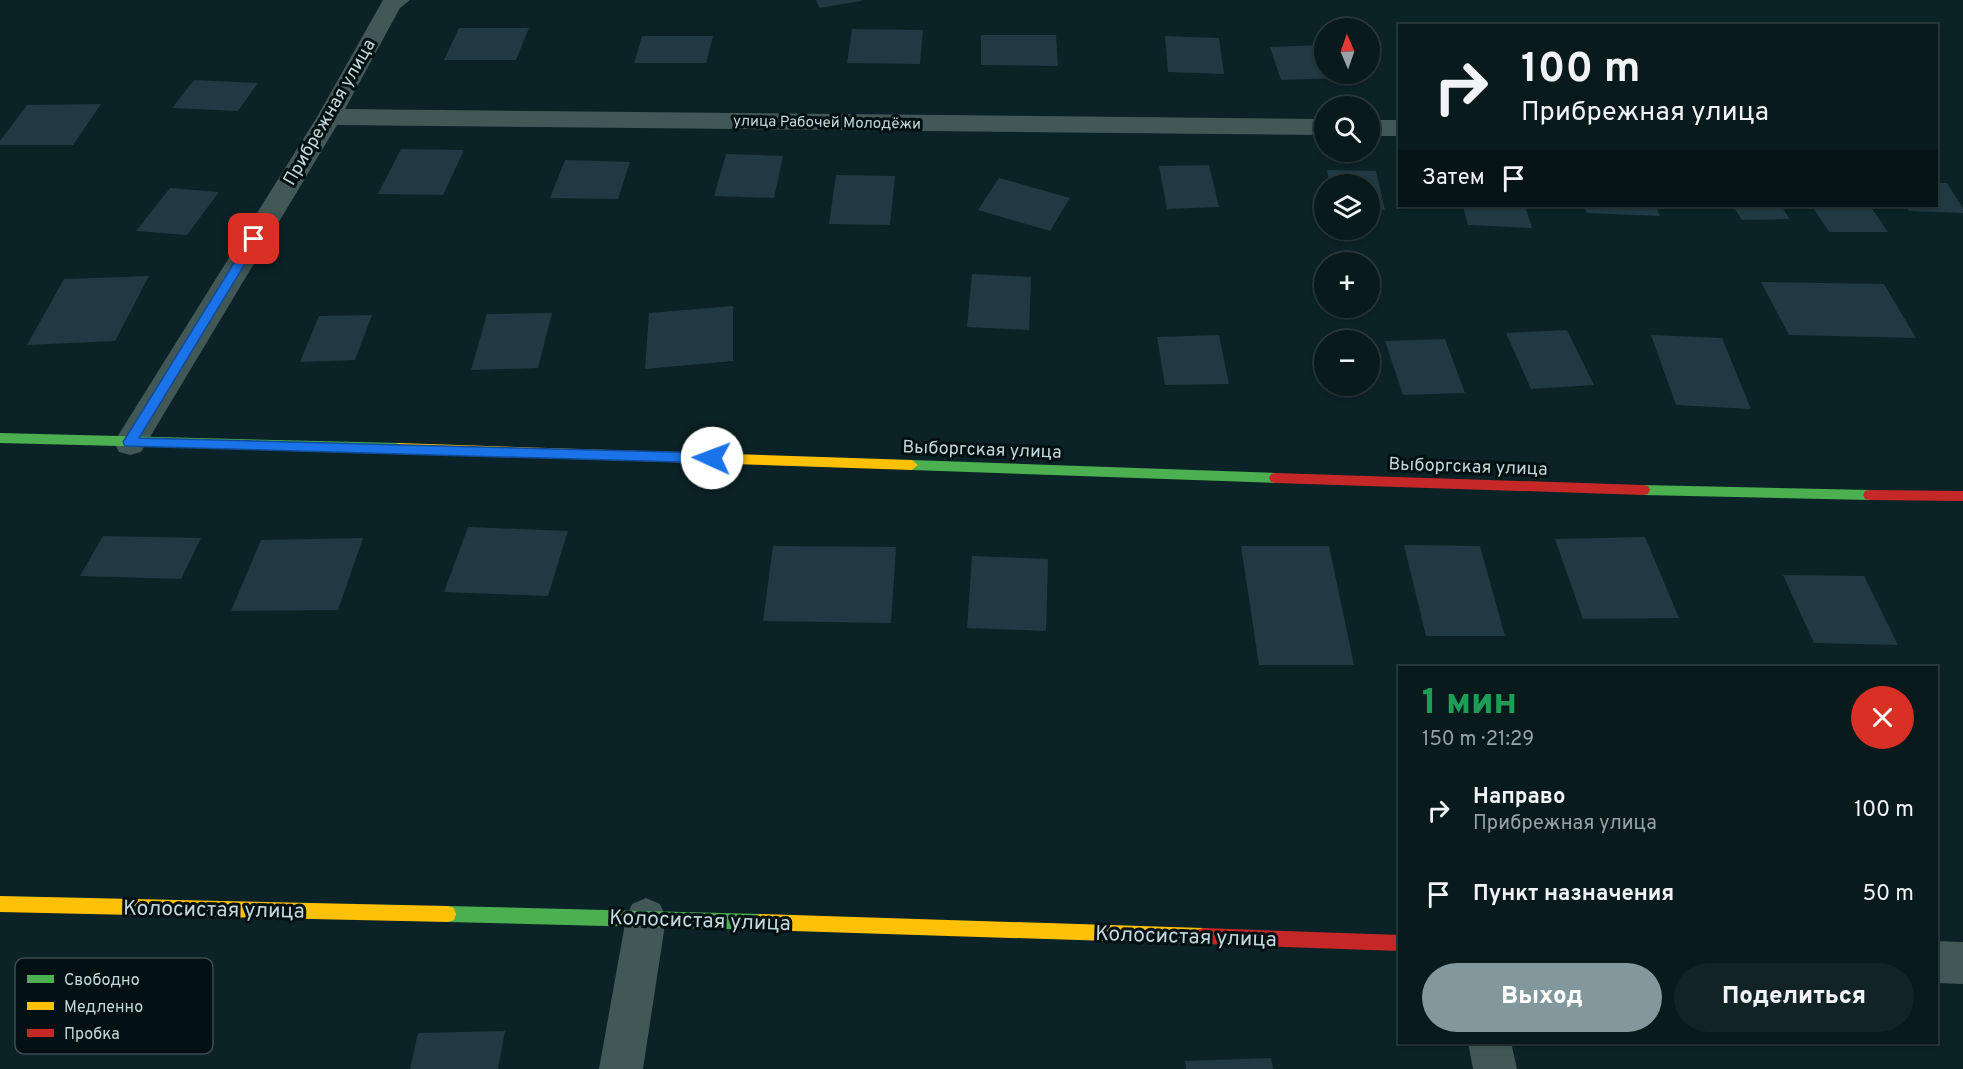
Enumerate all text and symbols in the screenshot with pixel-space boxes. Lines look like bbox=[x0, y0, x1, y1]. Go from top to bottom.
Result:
north arrow bbox=[1314, 18, 1380, 84]
map controls bbox=[1314, 18, 1380, 396]
street label: Прибрежная улица bbox=[279, 35, 382, 190]
text: 100 m bbox=[1521, 44, 1640, 97]
icon: right bbox=[1422, 48, 1500, 126]
button: search bbox=[1314, 96, 1380, 162]
text: Прибрежная улица bbox=[1521, 96, 1769, 130]
street label: улица Рабочей Молодёжи bbox=[733, 112, 921, 135]
icon: arrive bbox=[1497, 162, 1530, 195]
text: Затем bbox=[1422, 165, 1485, 192]
button: layers bbox=[1314, 174, 1380, 240]
pin bbox=[228, 213, 279, 264]
icon: arrive bbox=[237, 222, 270, 255]
button: + bbox=[1314, 252, 1380, 318]
button: − bbox=[1314, 330, 1380, 396]
position arrow bbox=[680, 426, 744, 490]
street label: Выборгская улица bbox=[902, 436, 1062, 465]
street label: Выборгская улица bbox=[1388, 453, 1548, 482]
text: 1 мин bbox=[1422, 681, 1517, 727]
button: close bbox=[1851, 686, 1914, 749]
text: 150 m · 21:29 bbox=[1422, 727, 1534, 753]
text: Направо bbox=[1473, 784, 1565, 811]
icon: right bbox=[1422, 794, 1455, 827]
text: 100 m bbox=[1854, 797, 1914, 824]
text: Прибрежная улица bbox=[1473, 811, 1657, 837]
icon: arrive bbox=[1422, 878, 1455, 911]
text: Пункт назначения bbox=[1473, 881, 1674, 908]
text: 50 m bbox=[1862, 881, 1914, 908]
street label: Колосистая улица bbox=[123, 895, 305, 926]
street label: Колосистая улица bbox=[609, 905, 791, 938]
street label: Колосистая улица bbox=[1095, 921, 1277, 954]
legend bbox=[15, 958, 213, 1054]
button: Выход bbox=[1422, 963, 1662, 1032]
button: Поделиться bbox=[1674, 963, 1914, 1032]
text: Свободно bbox=[64, 971, 140, 991]
text: Медленно bbox=[64, 998, 143, 1018]
text: Пробка bbox=[64, 1025, 120, 1045]

